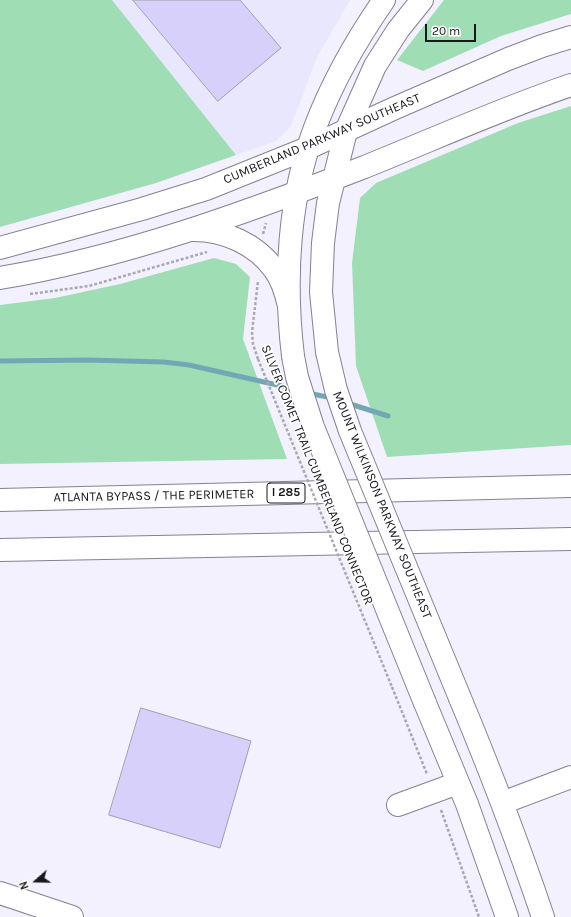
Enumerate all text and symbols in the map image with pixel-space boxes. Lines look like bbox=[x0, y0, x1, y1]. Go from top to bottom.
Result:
scale bar bbox=[427, 16, 478, 42]
text: 20 m bbox=[432, 24, 460, 38]
street label: CUMBERLAND PARKWAY SOUTHEAST bbox=[221, 90, 423, 188]
street label: SILVER COMET TRAIL CUMBERLAND CONNECTOR bbox=[258, 343, 376, 607]
street label: MOUNT WILKINSON PARKWAY SOUTHEAST bbox=[329, 389, 435, 621]
road number: I 285 bbox=[267, 483, 305, 503]
street label: ATLANTA BYPASS / THE PERIMETER bbox=[53, 486, 255, 506]
north arrow bbox=[16, 861, 56, 901]
text: N bbox=[17, 879, 32, 891]

